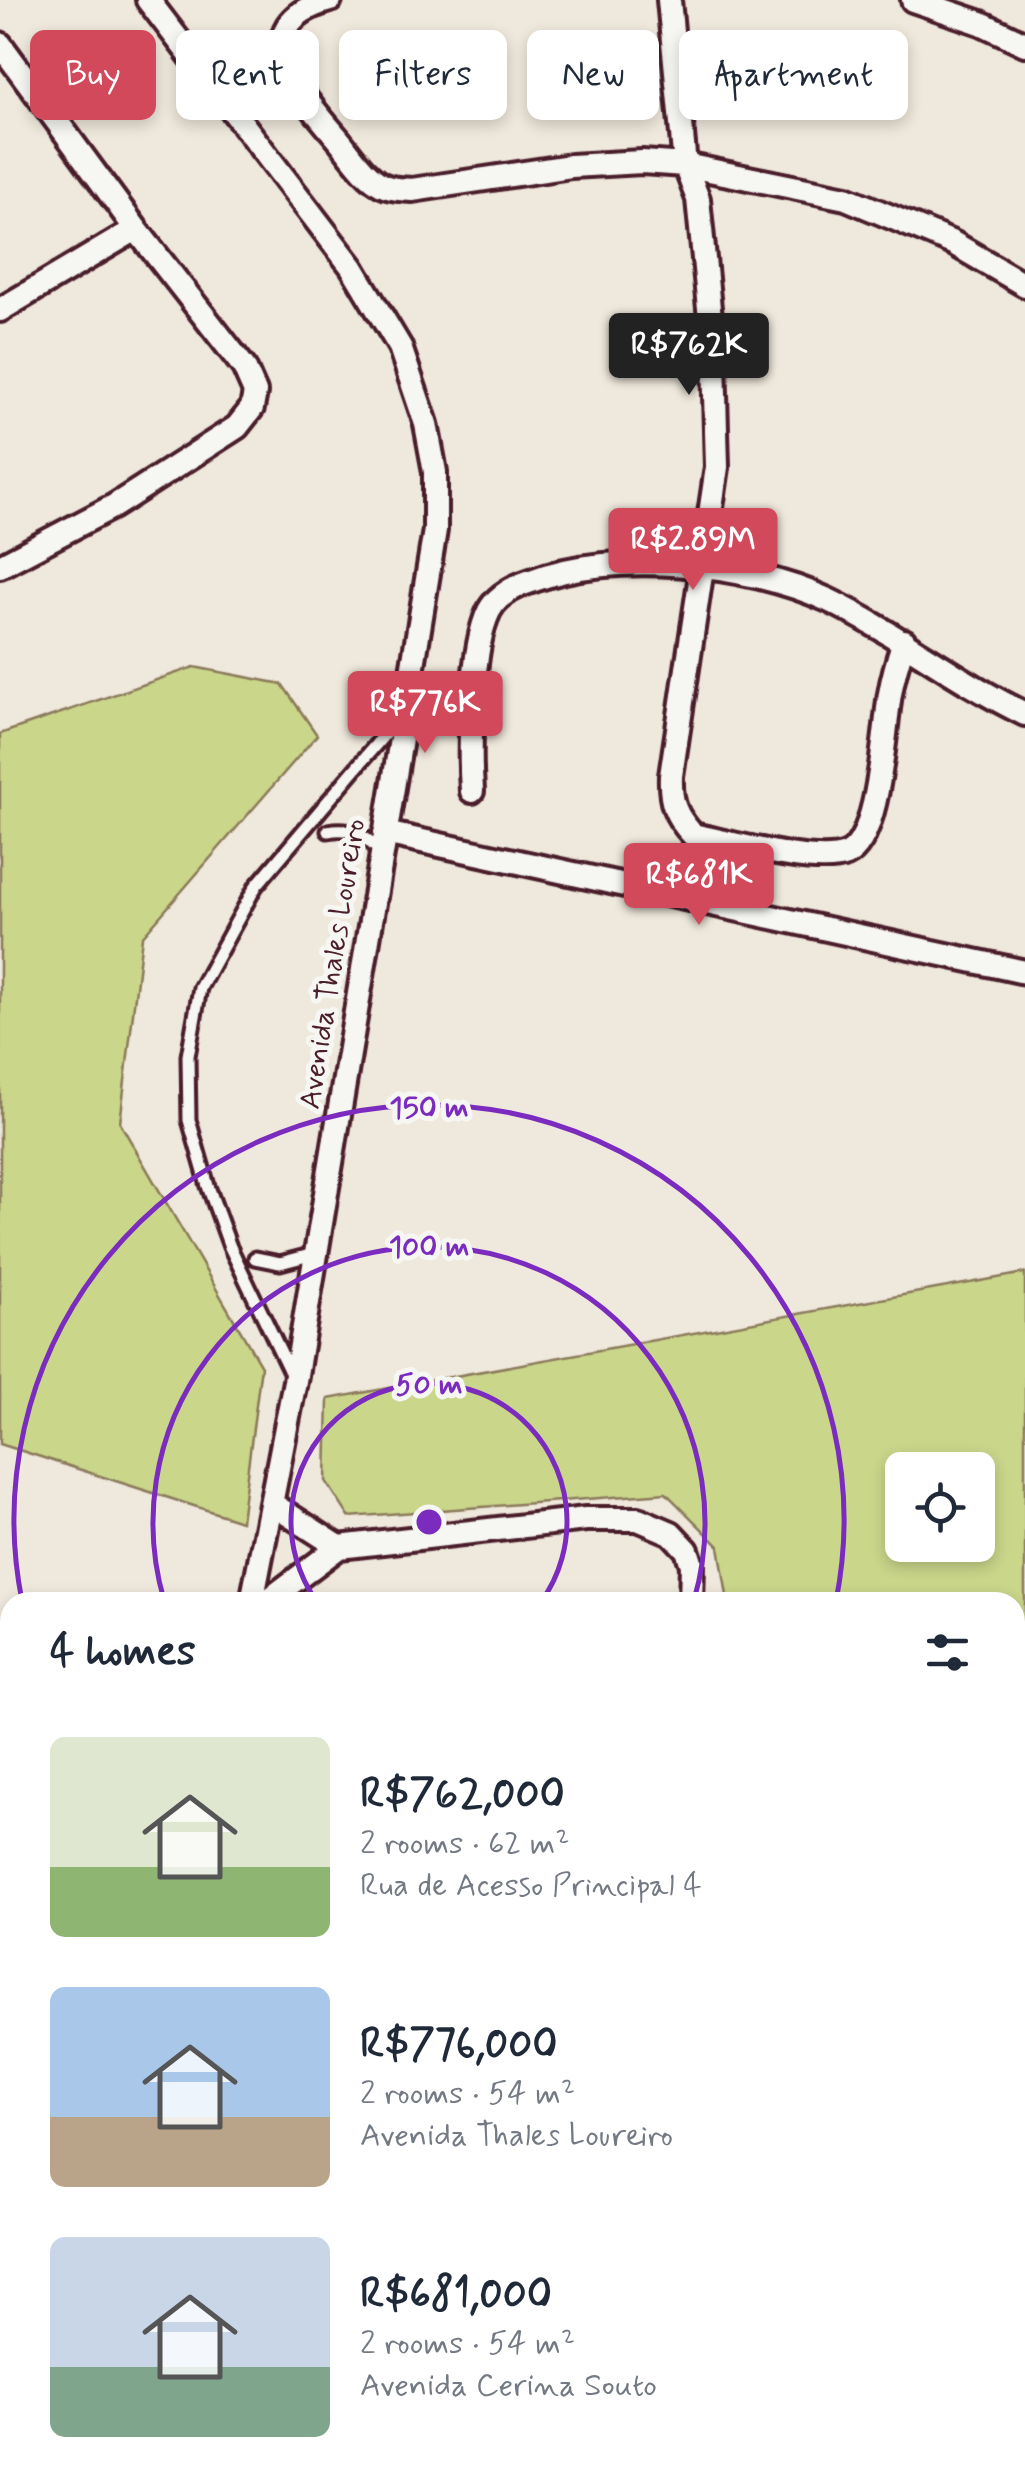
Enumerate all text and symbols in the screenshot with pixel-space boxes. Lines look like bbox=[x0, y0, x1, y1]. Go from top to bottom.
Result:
chip: Buy bbox=[30, 30, 156, 120]
chip: Rent bbox=[176, 30, 319, 120]
chip: Filters bbox=[339, 30, 507, 120]
chip: New bbox=[527, 30, 659, 120]
chip: Apartment bbox=[679, 30, 908, 120]
pin: R$762K bbox=[608, 313, 770, 398]
text: R$762K bbox=[631, 324, 747, 366]
pin: R$2.89M bbox=[601, 508, 785, 593]
text: R$2.89M bbox=[630, 519, 756, 561]
pin: R$776K bbox=[344, 671, 506, 756]
text: R$776K bbox=[370, 682, 480, 724]
street label: Avenida Thales Loureiro bbox=[291, 816, 375, 1112]
pin: R$681K bbox=[618, 843, 780, 928]
text: R$681K bbox=[646, 854, 752, 896]
text: 150 m bbox=[389, 1089, 469, 1128]
text: 100 m bbox=[389, 1228, 469, 1267]
text: 50 m bbox=[395, 1366, 463, 1405]
map controls bbox=[885, 1452, 995, 1562]
button: locate bbox=[885, 1452, 995, 1562]
centre of rings bbox=[411, 1504, 447, 1540]
text: 4 homes bbox=[50, 1625, 196, 1680]
icon: filters bbox=[920, 1625, 975, 1680]
text: R$762,000 bbox=[360, 1768, 565, 1823]
icon: home bbox=[130, 1777, 250, 1897]
text: 2 rooms · 62 m² bbox=[360, 1823, 569, 1865]
text: Rua de Acesso Principal 4 bbox=[360, 1865, 702, 1907]
text: R$776,000 bbox=[360, 2018, 557, 2073]
icon: home bbox=[130, 2027, 250, 2147]
text: 2 rooms · 54 m² bbox=[360, 2073, 575, 2115]
text: Avenida Thales Loureiro bbox=[360, 2115, 673, 2157]
text: R$681,000 bbox=[360, 2268, 552, 2323]
icon: home bbox=[130, 2277, 250, 2397]
text: 2 rooms · 54 m² bbox=[360, 2323, 575, 2365]
text: Avenida Cerina Souto bbox=[360, 2365, 657, 2407]

